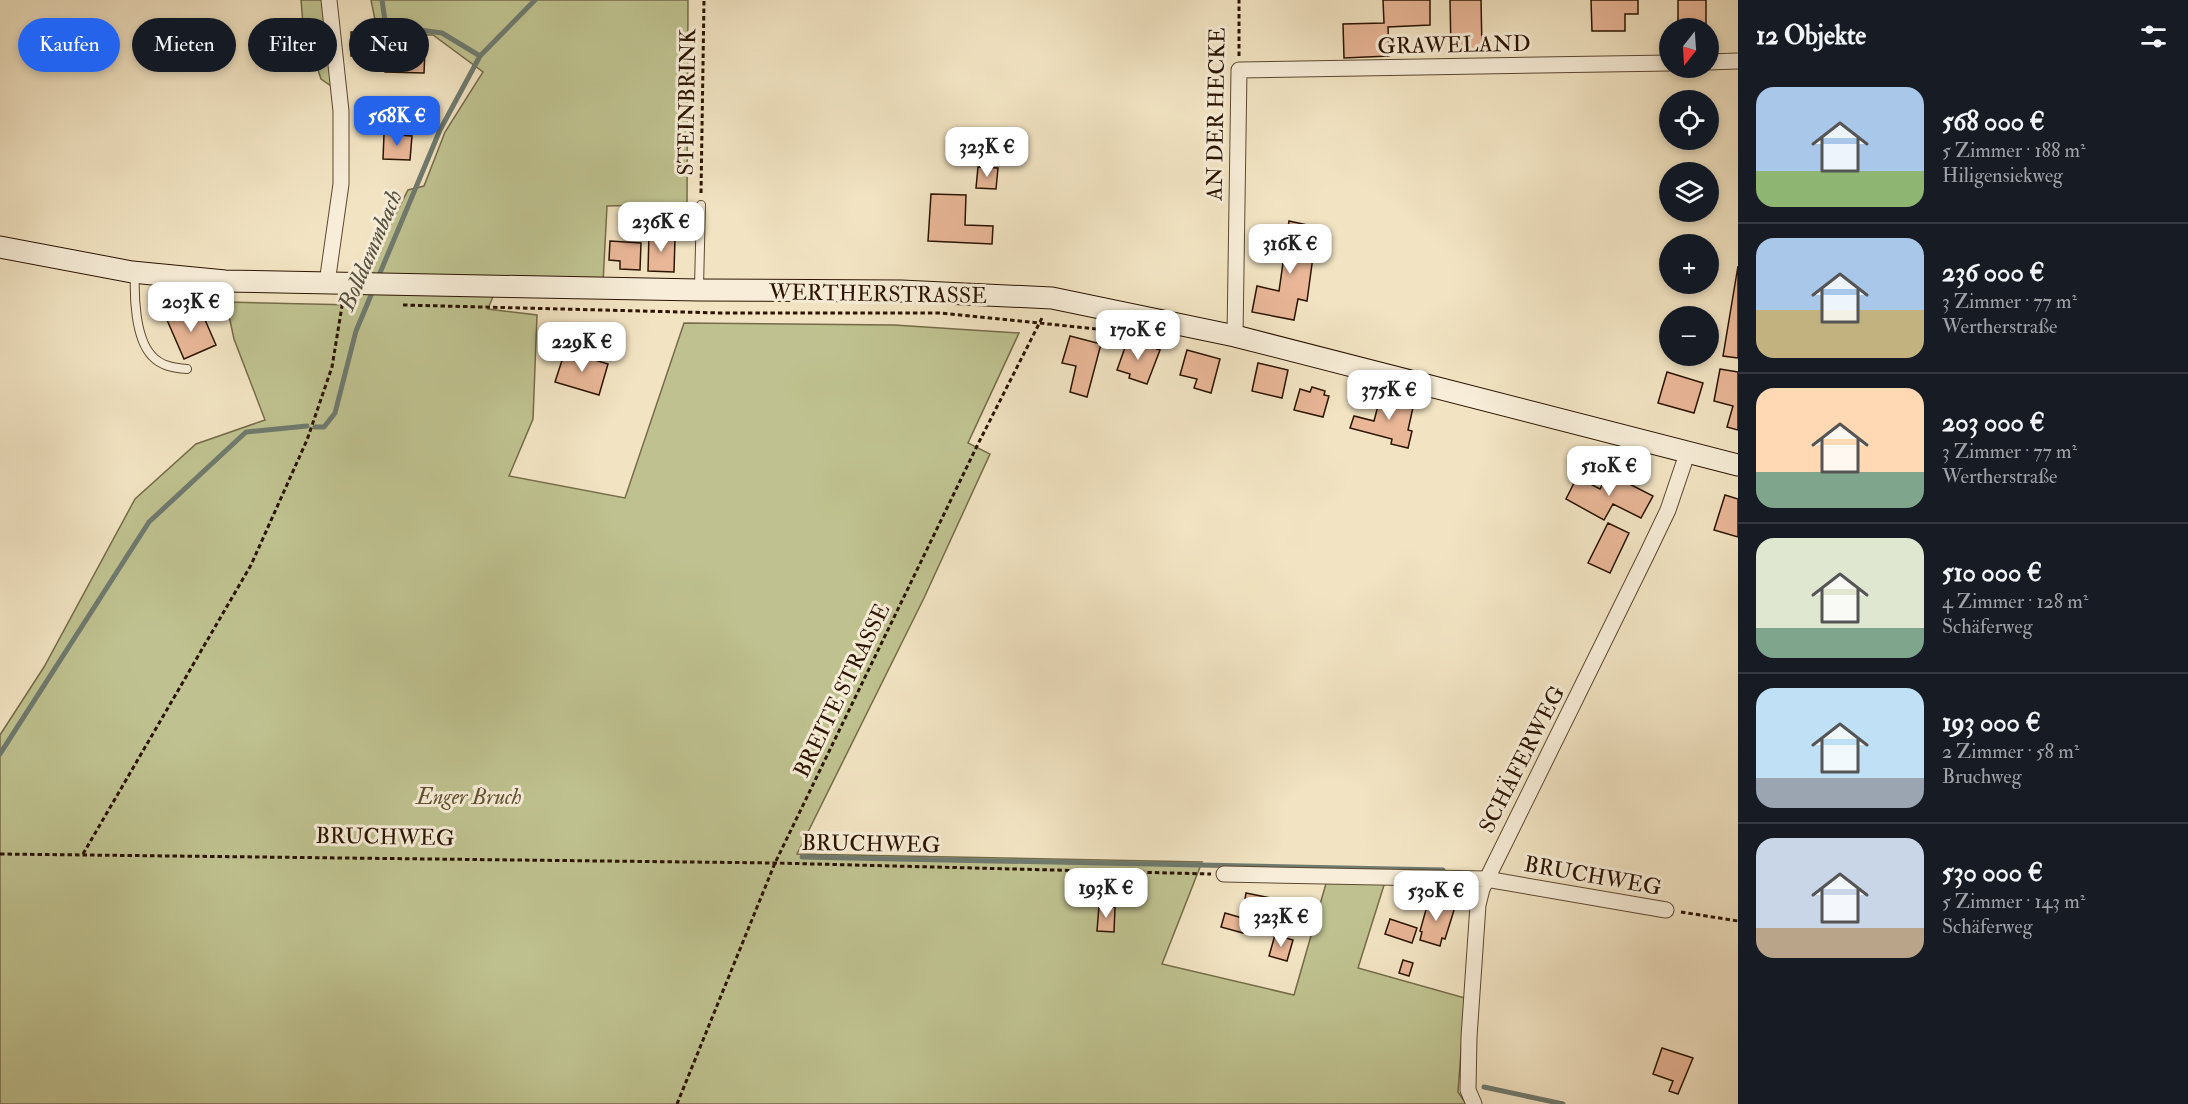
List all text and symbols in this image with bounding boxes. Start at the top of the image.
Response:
chip: Kaufen [18,18,120,72]
chip: Mieten [132,18,236,72]
chip: Filter [248,18,337,72]
chip: Neu [349,18,429,72]
north arrow [1659,18,1719,78]
map controls [1659,18,1719,366]
text: 12 Objekte [1756,20,1866,52]
icon: filters [2137,20,2170,53]
street label: AN DER HECKE [1200,27,1232,202]
street label: STEINBRINK [672,28,702,176]
street label: GRAWELAND [1377,30,1531,60]
button: locate [1659,90,1719,150]
pin: 568K € [348,96,446,147]
text: 568K € [368,103,426,128]
text: 568 000 € [1942,106,2045,138]
icon: home [1804,111,1876,183]
pin: 323K € [938,127,1036,178]
text: 323K € [959,134,1015,159]
text: 5 Zimmer · 188 m² [1942,138,2086,163]
button: layers [1659,162,1719,222]
text: Hiligensiekweg [1942,163,2063,188]
water label: Bolldammbach [331,185,410,316]
pin: 236K € [612,202,710,253]
text: 236K € [632,209,690,234]
pin: 316K € [1241,224,1339,275]
text: 316K € [1263,231,1317,256]
button: + [1659,234,1719,294]
text: 236 000 € [1942,257,2044,289]
icon: home [1804,262,1876,334]
street label: WERTHERSTRASSE [768,278,987,310]
pin: 203K € [142,282,240,333]
text: 203K € [162,289,220,314]
text: 3 Zimmer · 77 m² [1942,289,2077,314]
button: − [1659,306,1719,366]
pin: 170K € [1089,310,1187,361]
text: Wertherstraße [1942,314,2057,339]
text: 170K € [1110,317,1166,342]
pin: 229K € [533,322,631,373]
text: 229K € [552,329,612,354]
pin: 375K € [1340,370,1438,421]
text: 375K € [1361,377,1417,402]
text: 203 000 € [1942,407,2045,439]
icon: home [1804,412,1876,484]
text: 3 Zimmer · 77 m² [1942,439,2077,464]
pin: 510K € [1560,446,1658,497]
text: 510K € [1581,453,1637,478]
text: Wertherstraße [1942,464,2057,489]
text: 510 000 € [1942,557,2042,589]
icon: home [1804,562,1876,634]
text: 4 Zimmer · 128 m² [1942,589,2088,614]
street label: BREITE STRASSE [788,599,896,782]
text: Schäferweg [1942,614,2033,639]
street label: SCHÄFERWEG [1473,681,1571,838]
text: 193 000 € [1942,707,2041,739]
icon: home [1804,712,1876,784]
text: 2 Zimmer · 58 m² [1942,739,2079,764]
text: Bruchweg [1942,764,2022,789]
park label: Enger Bruch [414,783,522,811]
street label: BRUCHWEG [315,822,455,852]
street label: BRUCHWEG [801,829,941,859]
street label: BRUCHWEG [1522,850,1664,902]
text: 530 000 € [1942,857,2043,889]
icon: home [1804,862,1876,934]
pin: 193K € [1057,868,1155,919]
pin: 530K € [1387,871,1485,922]
text: 193K € [1079,875,1133,900]
text: 530K € [1408,878,1464,903]
text: 5 Zimmer · 143 m² [1942,889,2085,914]
pin: 323K € [1232,897,1330,948]
text: 323K € [1253,904,1309,929]
text: Schäferweg [1942,914,2033,939]

